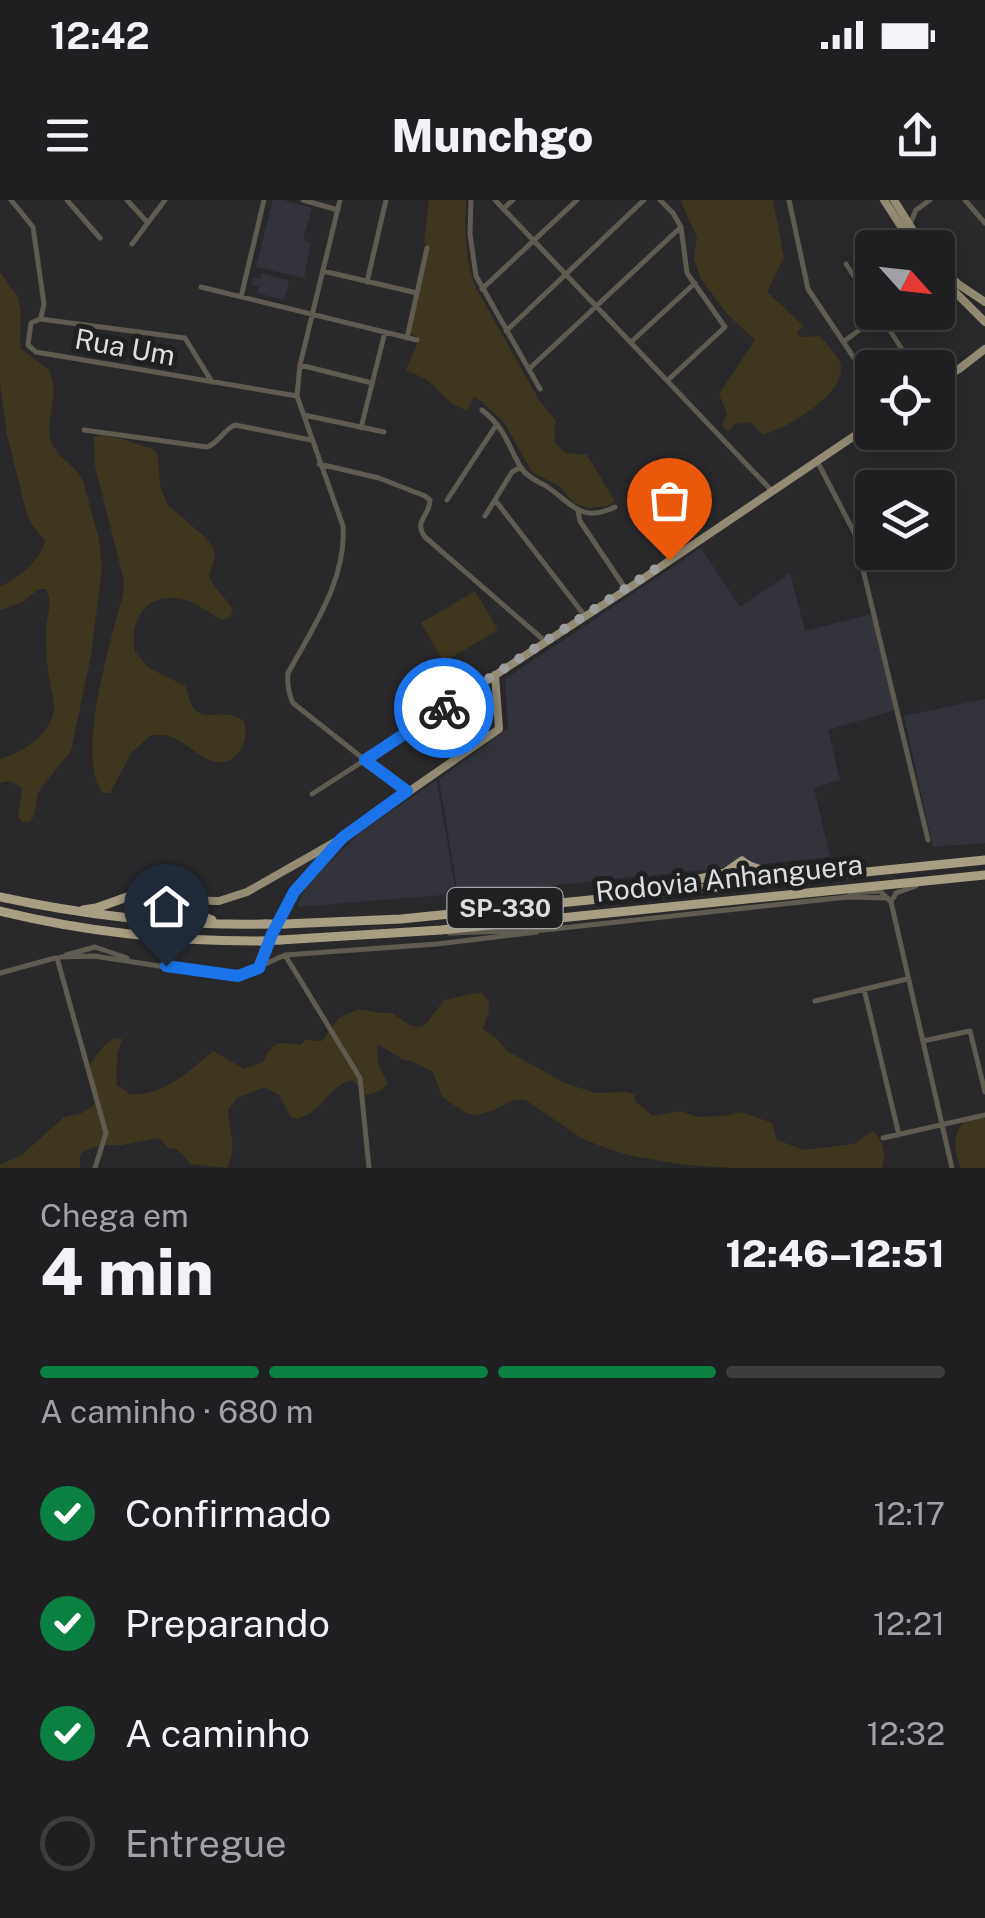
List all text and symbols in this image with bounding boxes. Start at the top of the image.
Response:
text: 12:42 [50,13,150,58]
icon: menu [40,108,95,163]
icon: share [890,108,945,163]
text: Munchgo [392,109,593,162]
north arrow [855,230,955,330]
map controls [855,230,955,570]
street label: Rua Um [72,321,178,372]
button: locate [855,350,955,450]
pin [627,458,712,561]
button: layers [855,470,955,570]
icon: bag [642,473,697,528]
courier [394,658,494,758]
icon: bike [417,681,472,736]
street label: Rodovia Anhanguera [594,847,864,908]
pin [124,864,209,967]
icon: home [139,879,194,934]
road number: SP-330 [448,888,562,928]
text: Chega em [40,1197,189,1234]
text: 12:46–12:51 [725,1231,945,1276]
text: 4 min [40,1233,214,1310]
text: A caminho · 680 m [40,1393,314,1430]
icon: check [40,1486,95,1541]
text: Confirmado [125,1491,331,1536]
text: 12:17 [873,1495,945,1532]
icon: check [40,1596,95,1651]
text: Preparando [125,1601,330,1646]
text: 12:21 [873,1605,945,1642]
icon: check [40,1706,95,1761]
text: A caminho [125,1711,310,1756]
text: 12:32 [866,1715,945,1752]
text: Entregue [125,1821,287,1866]

